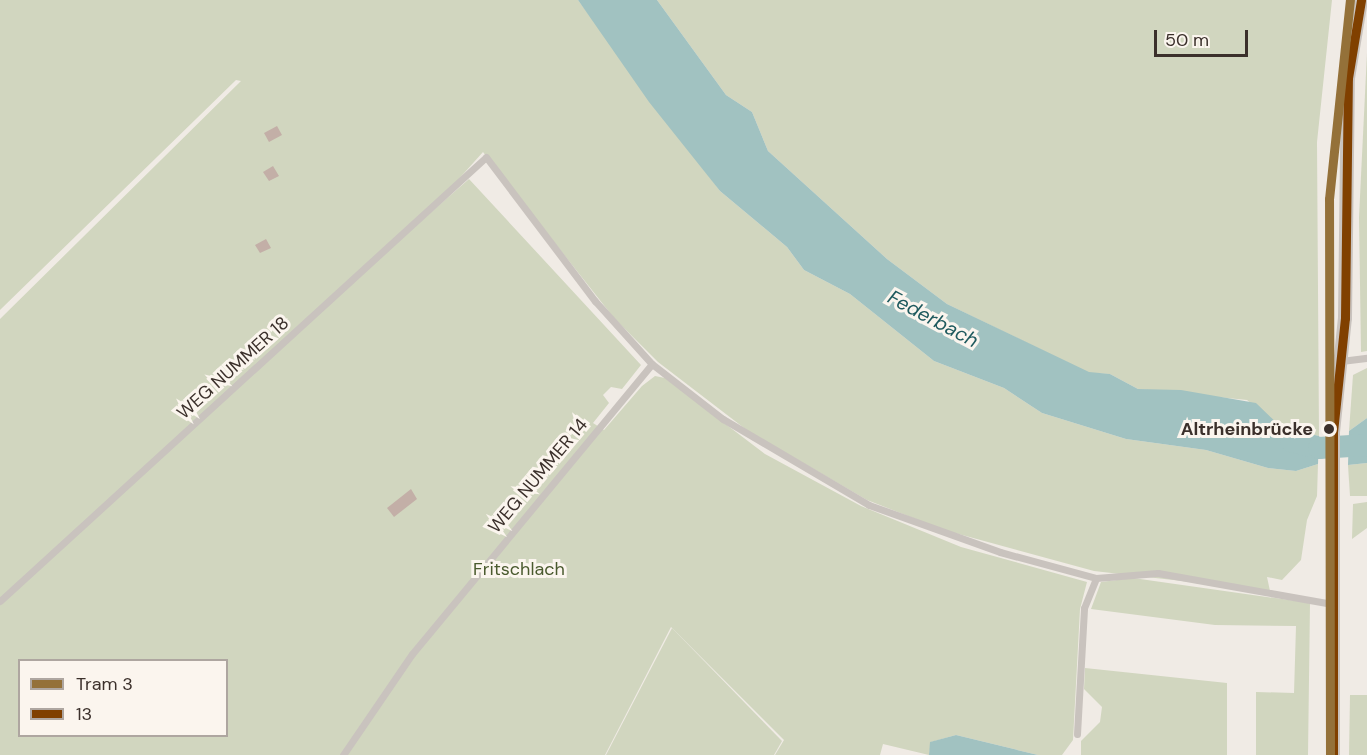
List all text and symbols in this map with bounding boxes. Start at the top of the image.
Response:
scale bar [1157,18,1252,56]
text: 50 m [1165,28,1209,52]
water label: Federbach [884,285,982,353]
street label: WEG NUMMER 18 [173,312,293,424]
street label: WEG NUMMER 14 [484,414,592,538]
place label: Altrheinbrücke [1181,418,1313,440]
marker: Altrheinbrücke [1318,418,1340,440]
park label: Fritschlach [473,558,565,580]
legend [18,659,228,737]
text: Tram 3 [76,672,133,696]
text: 13 [76,702,92,726]

